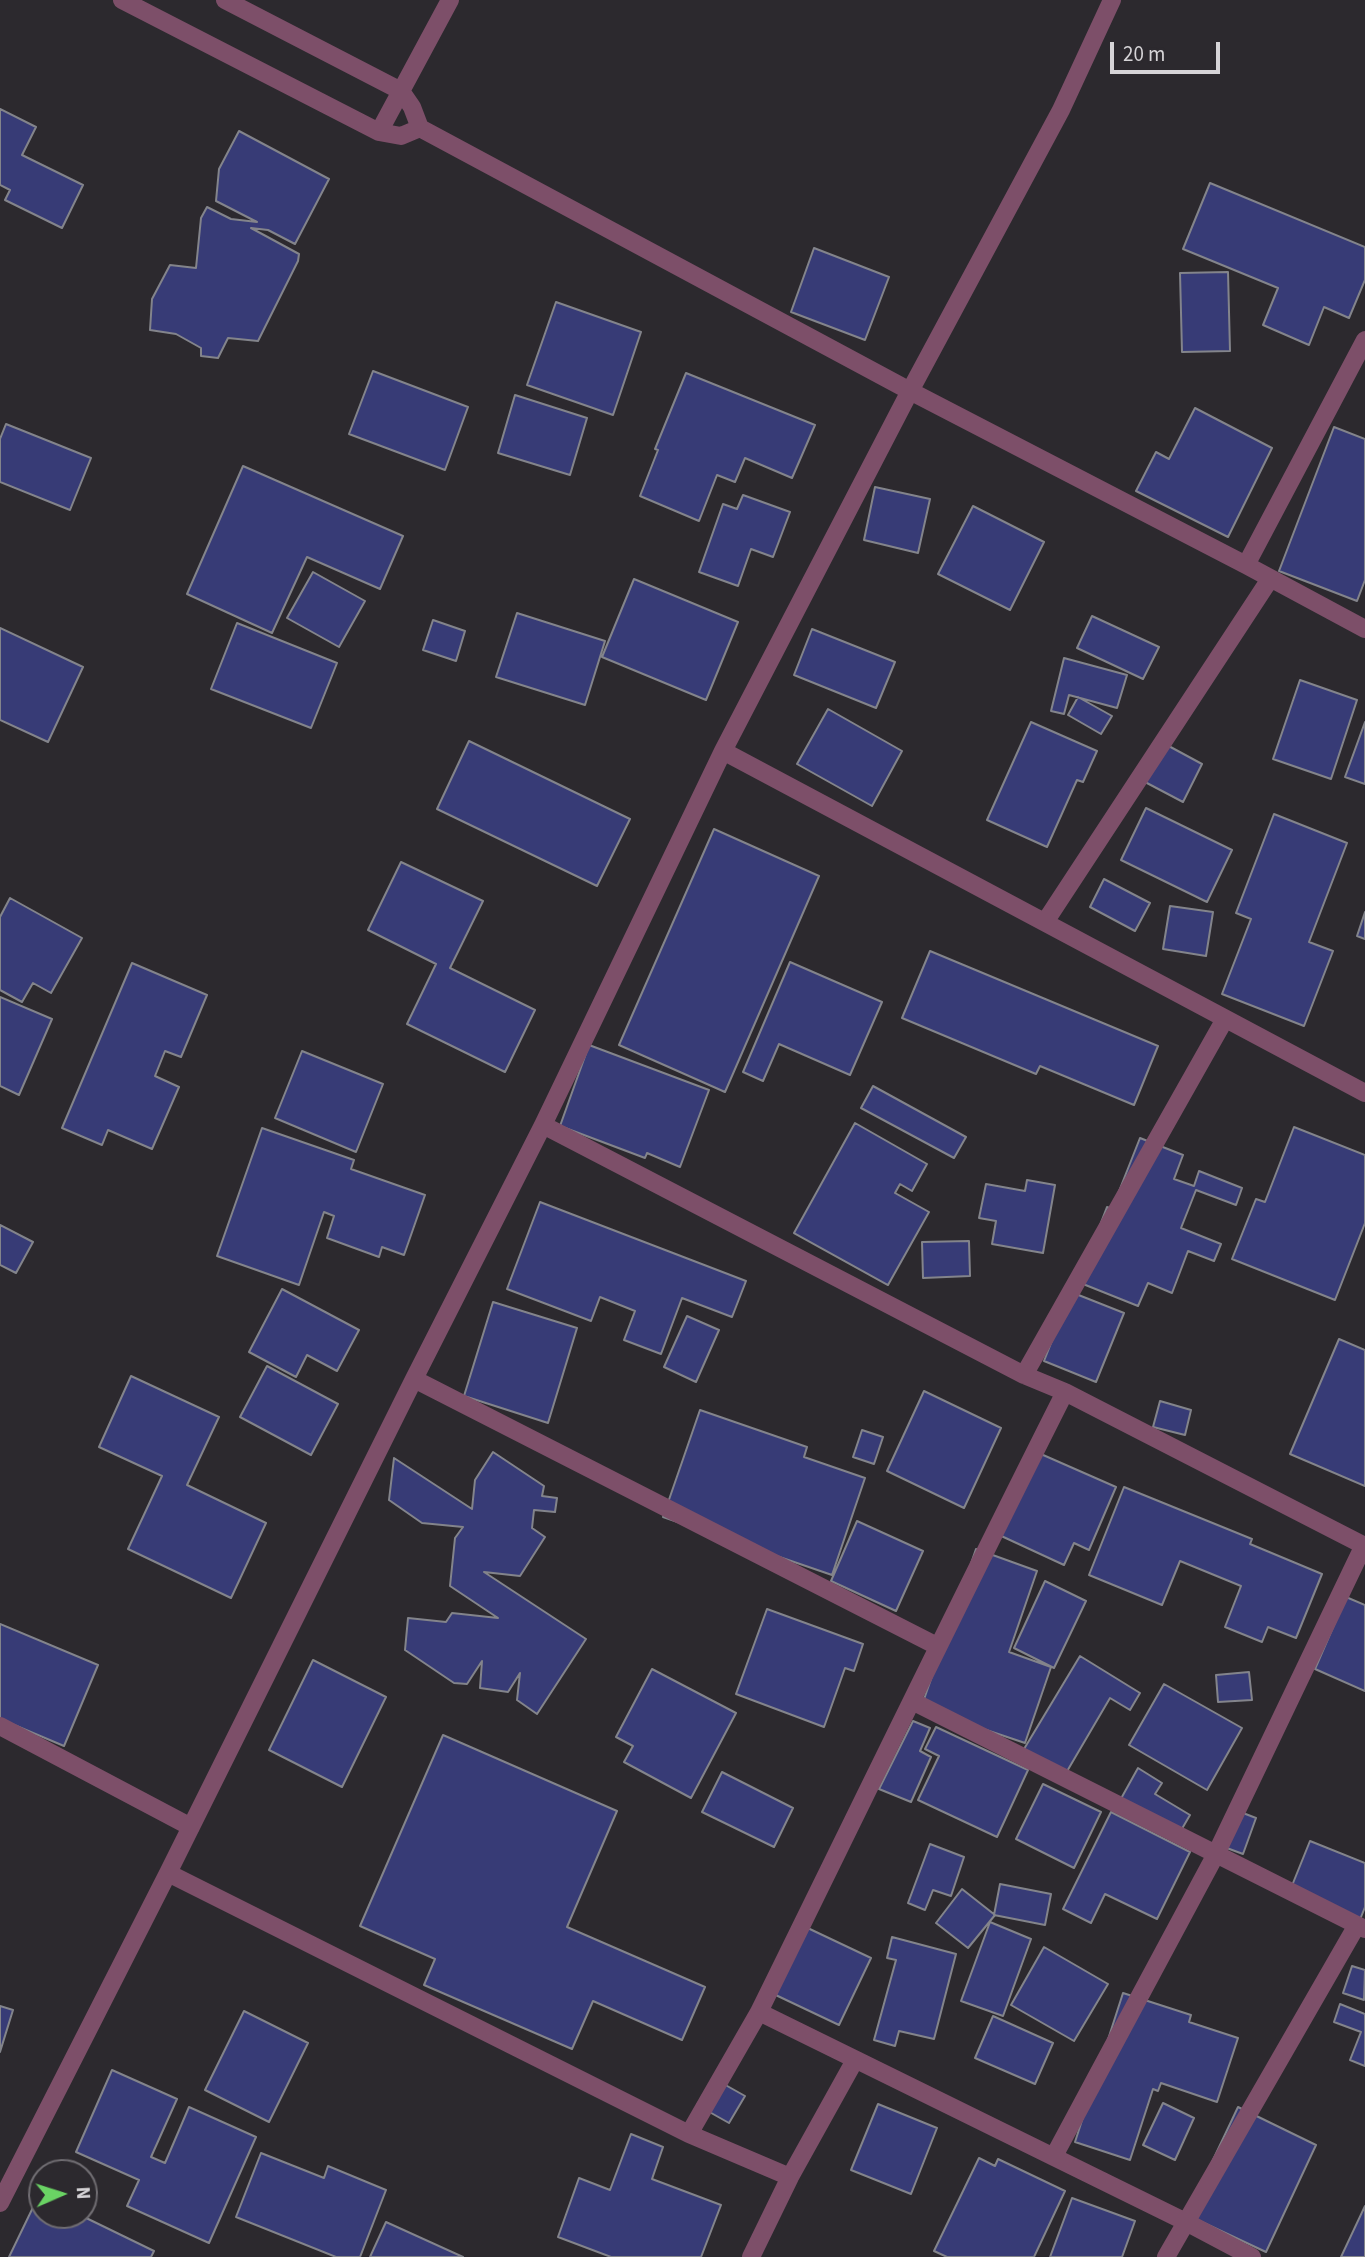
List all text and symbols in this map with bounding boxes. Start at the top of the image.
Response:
scale bar [1113,28,1223,72]
text: 20 m [1123,39,1165,69]
north arrow [28,2159,98,2229]
text: N [69,2186,96,2200]

